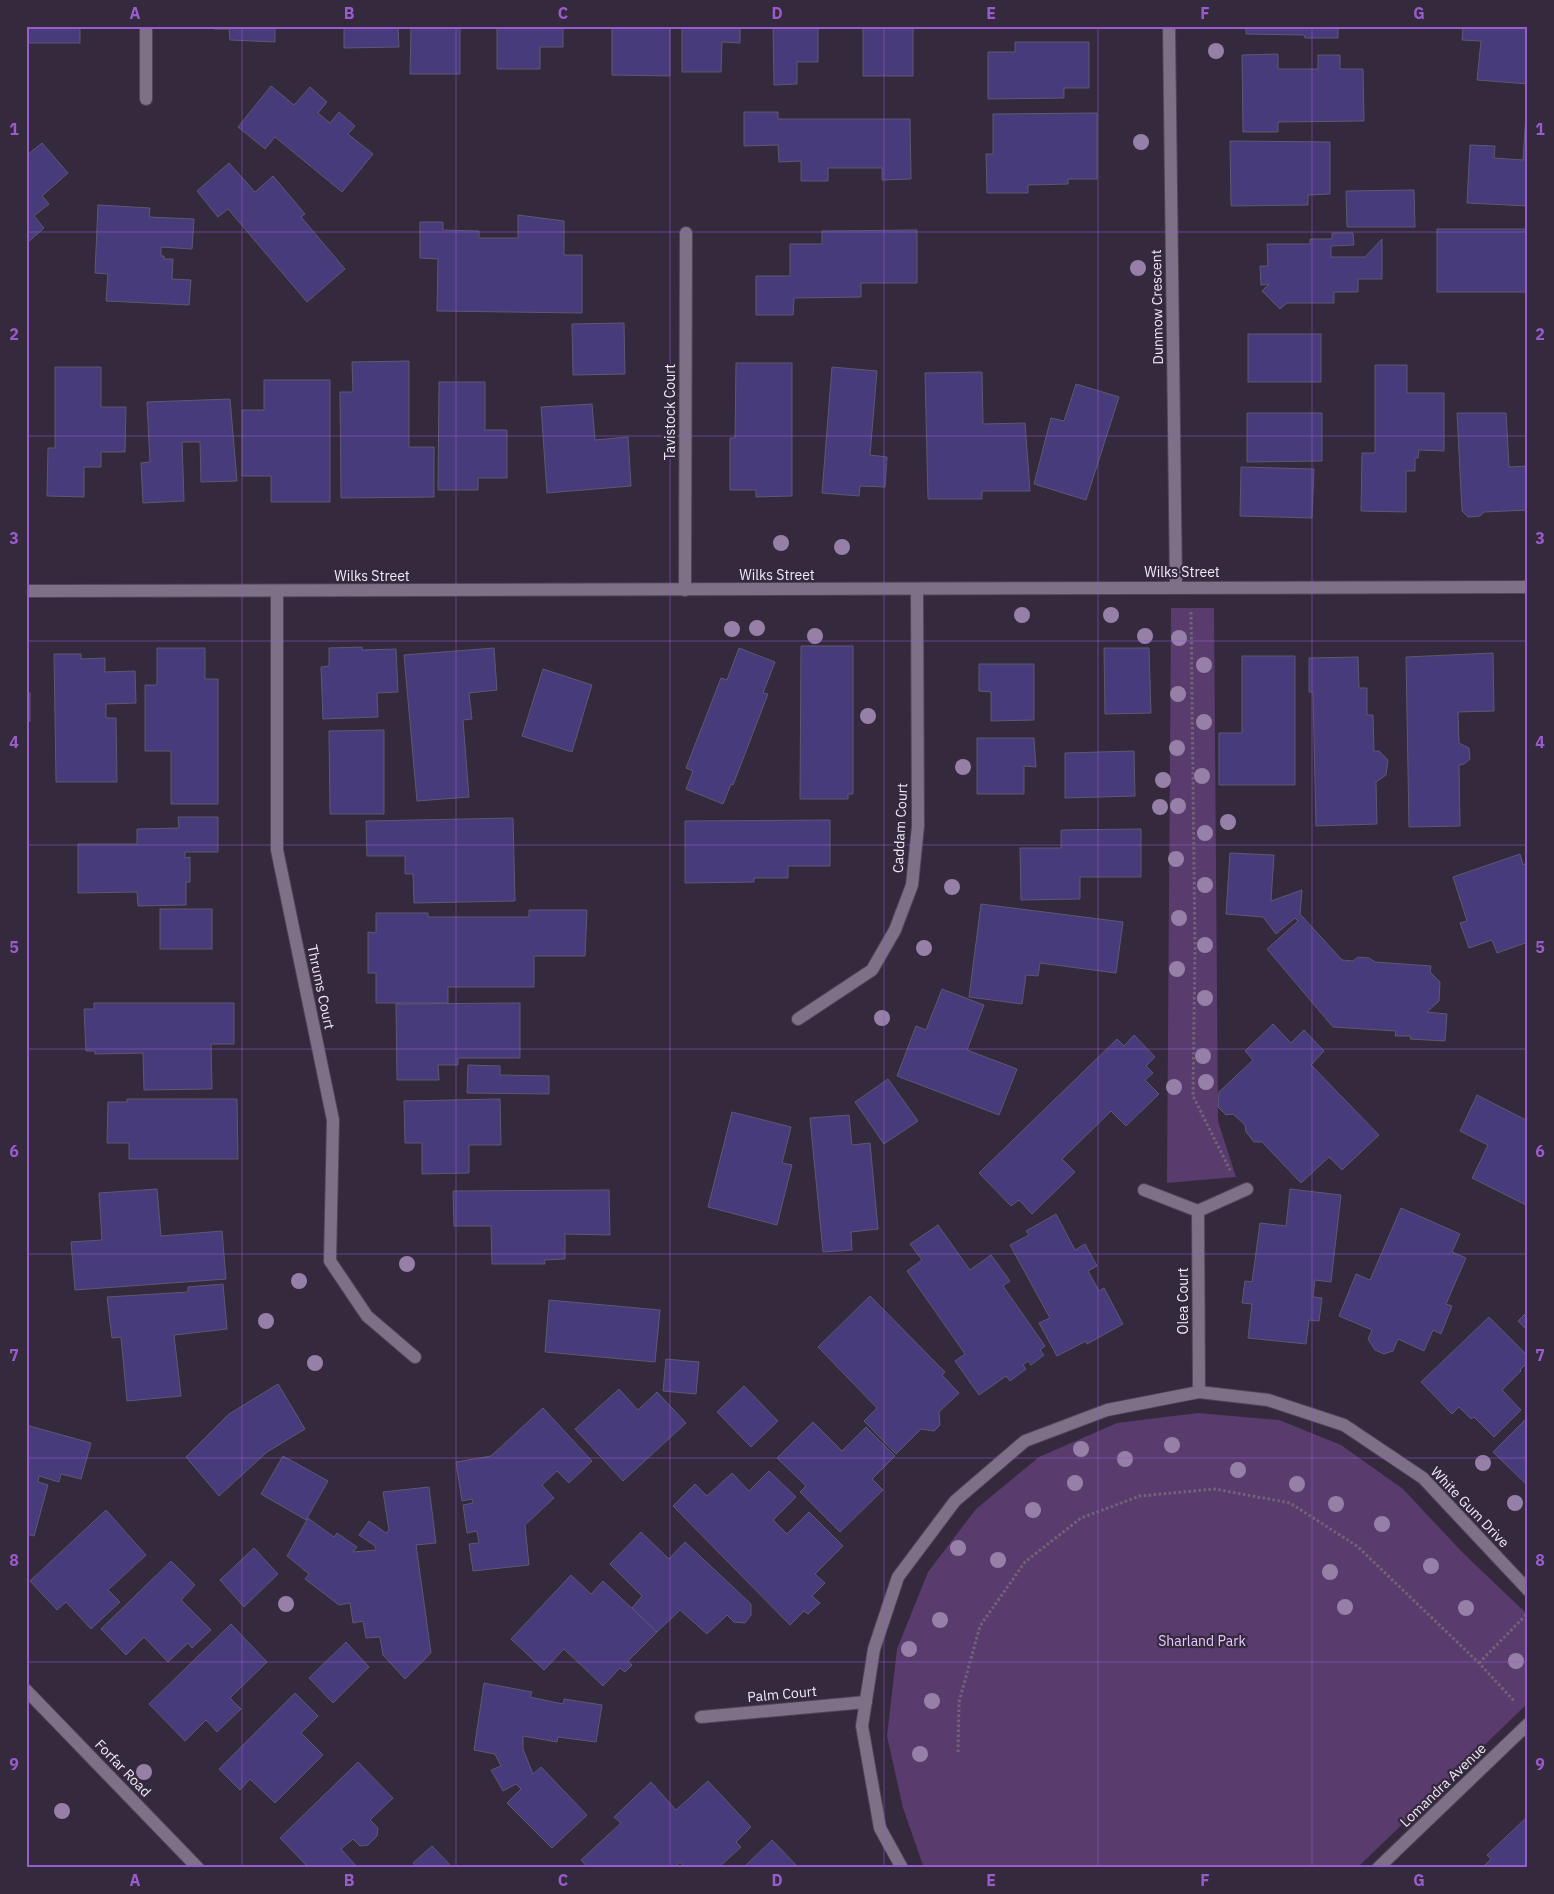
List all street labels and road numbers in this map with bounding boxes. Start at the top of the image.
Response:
street label: Dunmow Crescent [1147,249,1167,365]
street label: Tavistock Court [661,364,679,460]
street label: Wilks Street [1144,563,1220,581]
street label: Wilks Street [739,566,815,584]
street label: Wilks Street [334,567,410,585]
street label: Caddam Court [889,783,911,873]
street label: Thrums Court [303,943,339,1031]
street label: Olea Court [1174,1268,1192,1334]
street label: White Gum Drive [1427,1463,1513,1551]
street label: Palm Court [746,1682,818,1706]
street label: Forfar Road [91,1735,155,1801]
street label: Lomandra Avenue [1396,1739,1490,1831]

